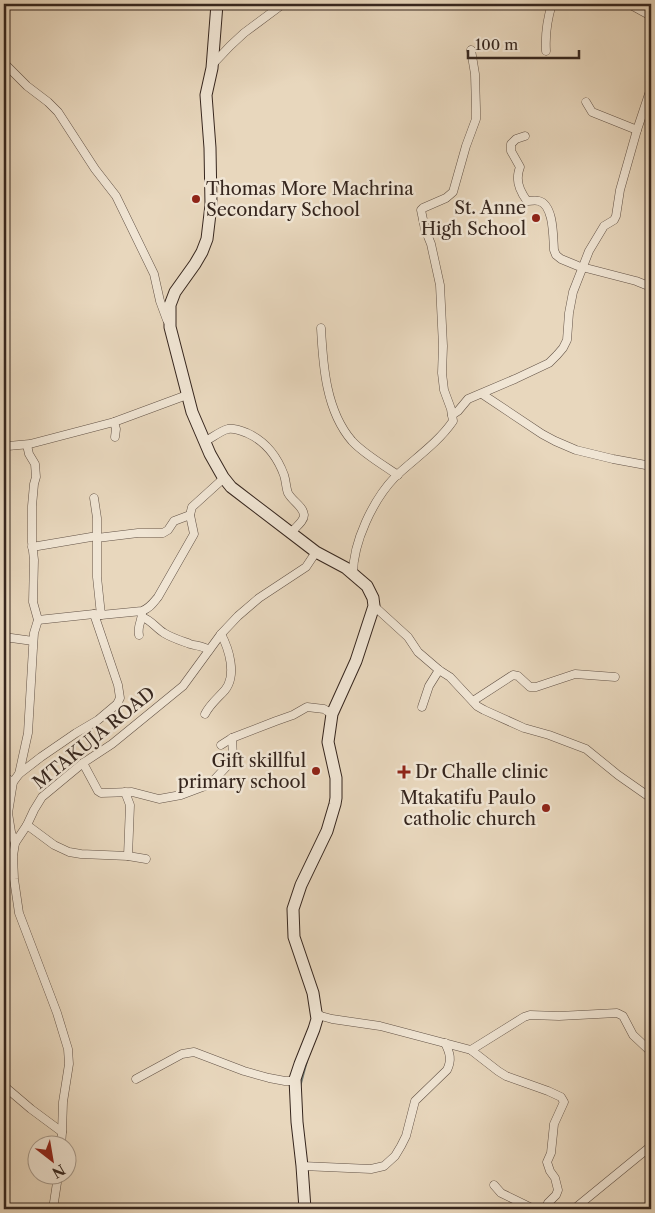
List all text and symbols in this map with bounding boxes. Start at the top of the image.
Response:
scale bar [468,28,579,60]
text: 100 m [475,35,518,54]
place label: Thomas More Machrina Secondary School [206,178,414,221]
marker: Thomas More Machrina Secondary School [190,193,202,205]
place label: St. Anne High School [421,197,526,240]
marker: St. Anne High School [530,212,542,224]
street label: MTAKUJA ROAD [29,682,159,794]
place label: Gift skillful primary school [178,750,306,793]
place label: Dr Challe clinic [415,761,548,783]
marker: Gift skillful primary school [310,765,322,777]
marker: Dr Challe clinic [397,765,411,779]
place label: Mtakatifu Paulo catholic church [400,787,536,830]
marker: Mtakatifu Paulo catholic church [540,802,552,814]
north arrow [28,1136,78,1186]
text: N [49,1160,69,1182]

